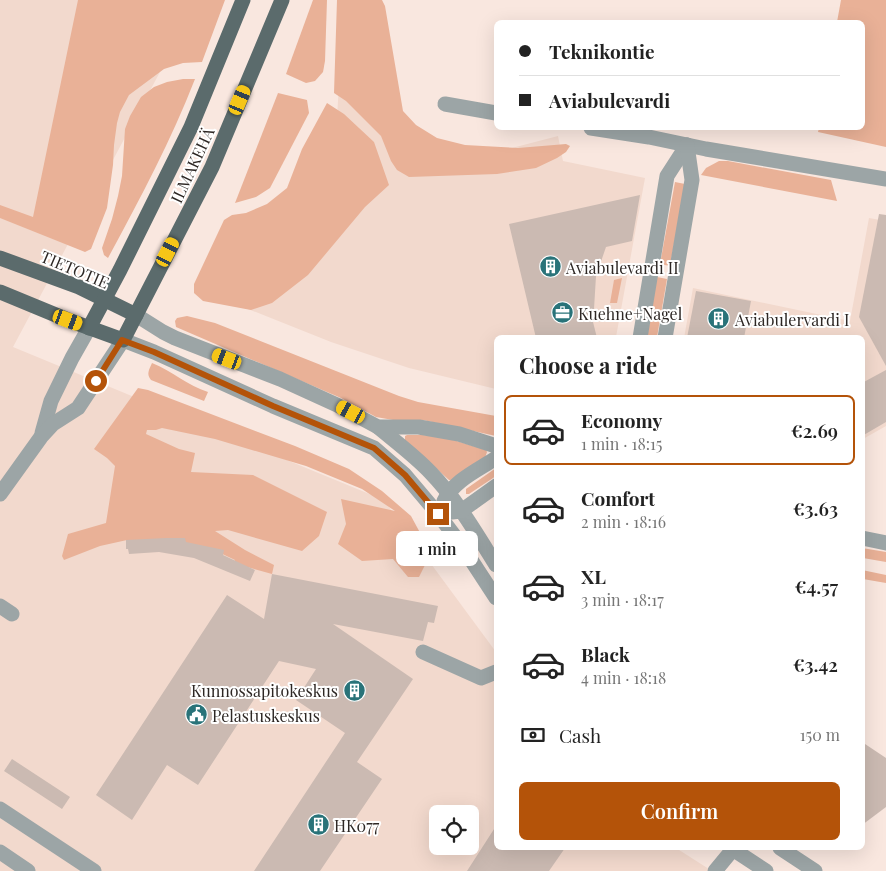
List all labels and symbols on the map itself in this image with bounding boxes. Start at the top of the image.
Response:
car [227,83,252,117]
street label: ILMAKEHÄ [165,123,219,206]
car [154,235,181,269]
street label: TIETOTIE [38,245,112,293]
building icon: Aviabulevardi II [538,255,562,279]
place label: Aviabulevardi II [565,257,679,278]
office icon: Kuehne+Nagel [550,301,574,325]
place label: Kuehne+Nagel [578,303,683,324]
building icon: Aviabulervardi I [707,307,731,331]
car [51,308,84,332]
place label: Aviabulervardi I [734,309,849,330]
car [210,347,243,371]
route start [85,370,107,392]
car [334,398,367,426]
route end [427,503,449,525]
callout: 1 min [397,532,479,566]
building icon: Kunnossapitokeskus [342,678,366,702]
place label: Kunnossapitokeskus [191,680,338,701]
public building icon: Pelastuskeskus [184,703,208,727]
place label: Pelastuskeskus [212,705,320,726]
building icon: HK077 [306,813,330,837]
place label: HK077 [334,815,380,836]

